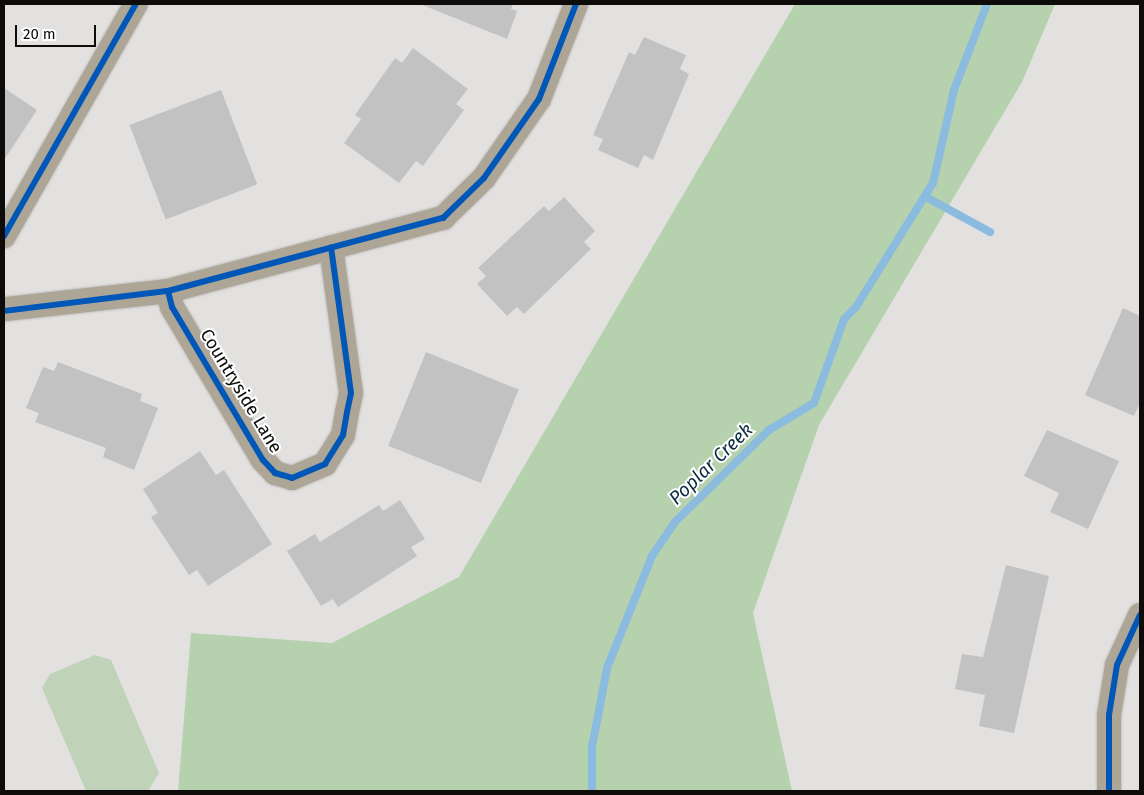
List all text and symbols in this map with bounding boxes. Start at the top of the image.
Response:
scale bar [18,15,99,47]
text: 20 m [23,25,56,43]
street label: Countryside Lane [195,325,287,457]
water label: Poplar Creek [664,418,758,510]

